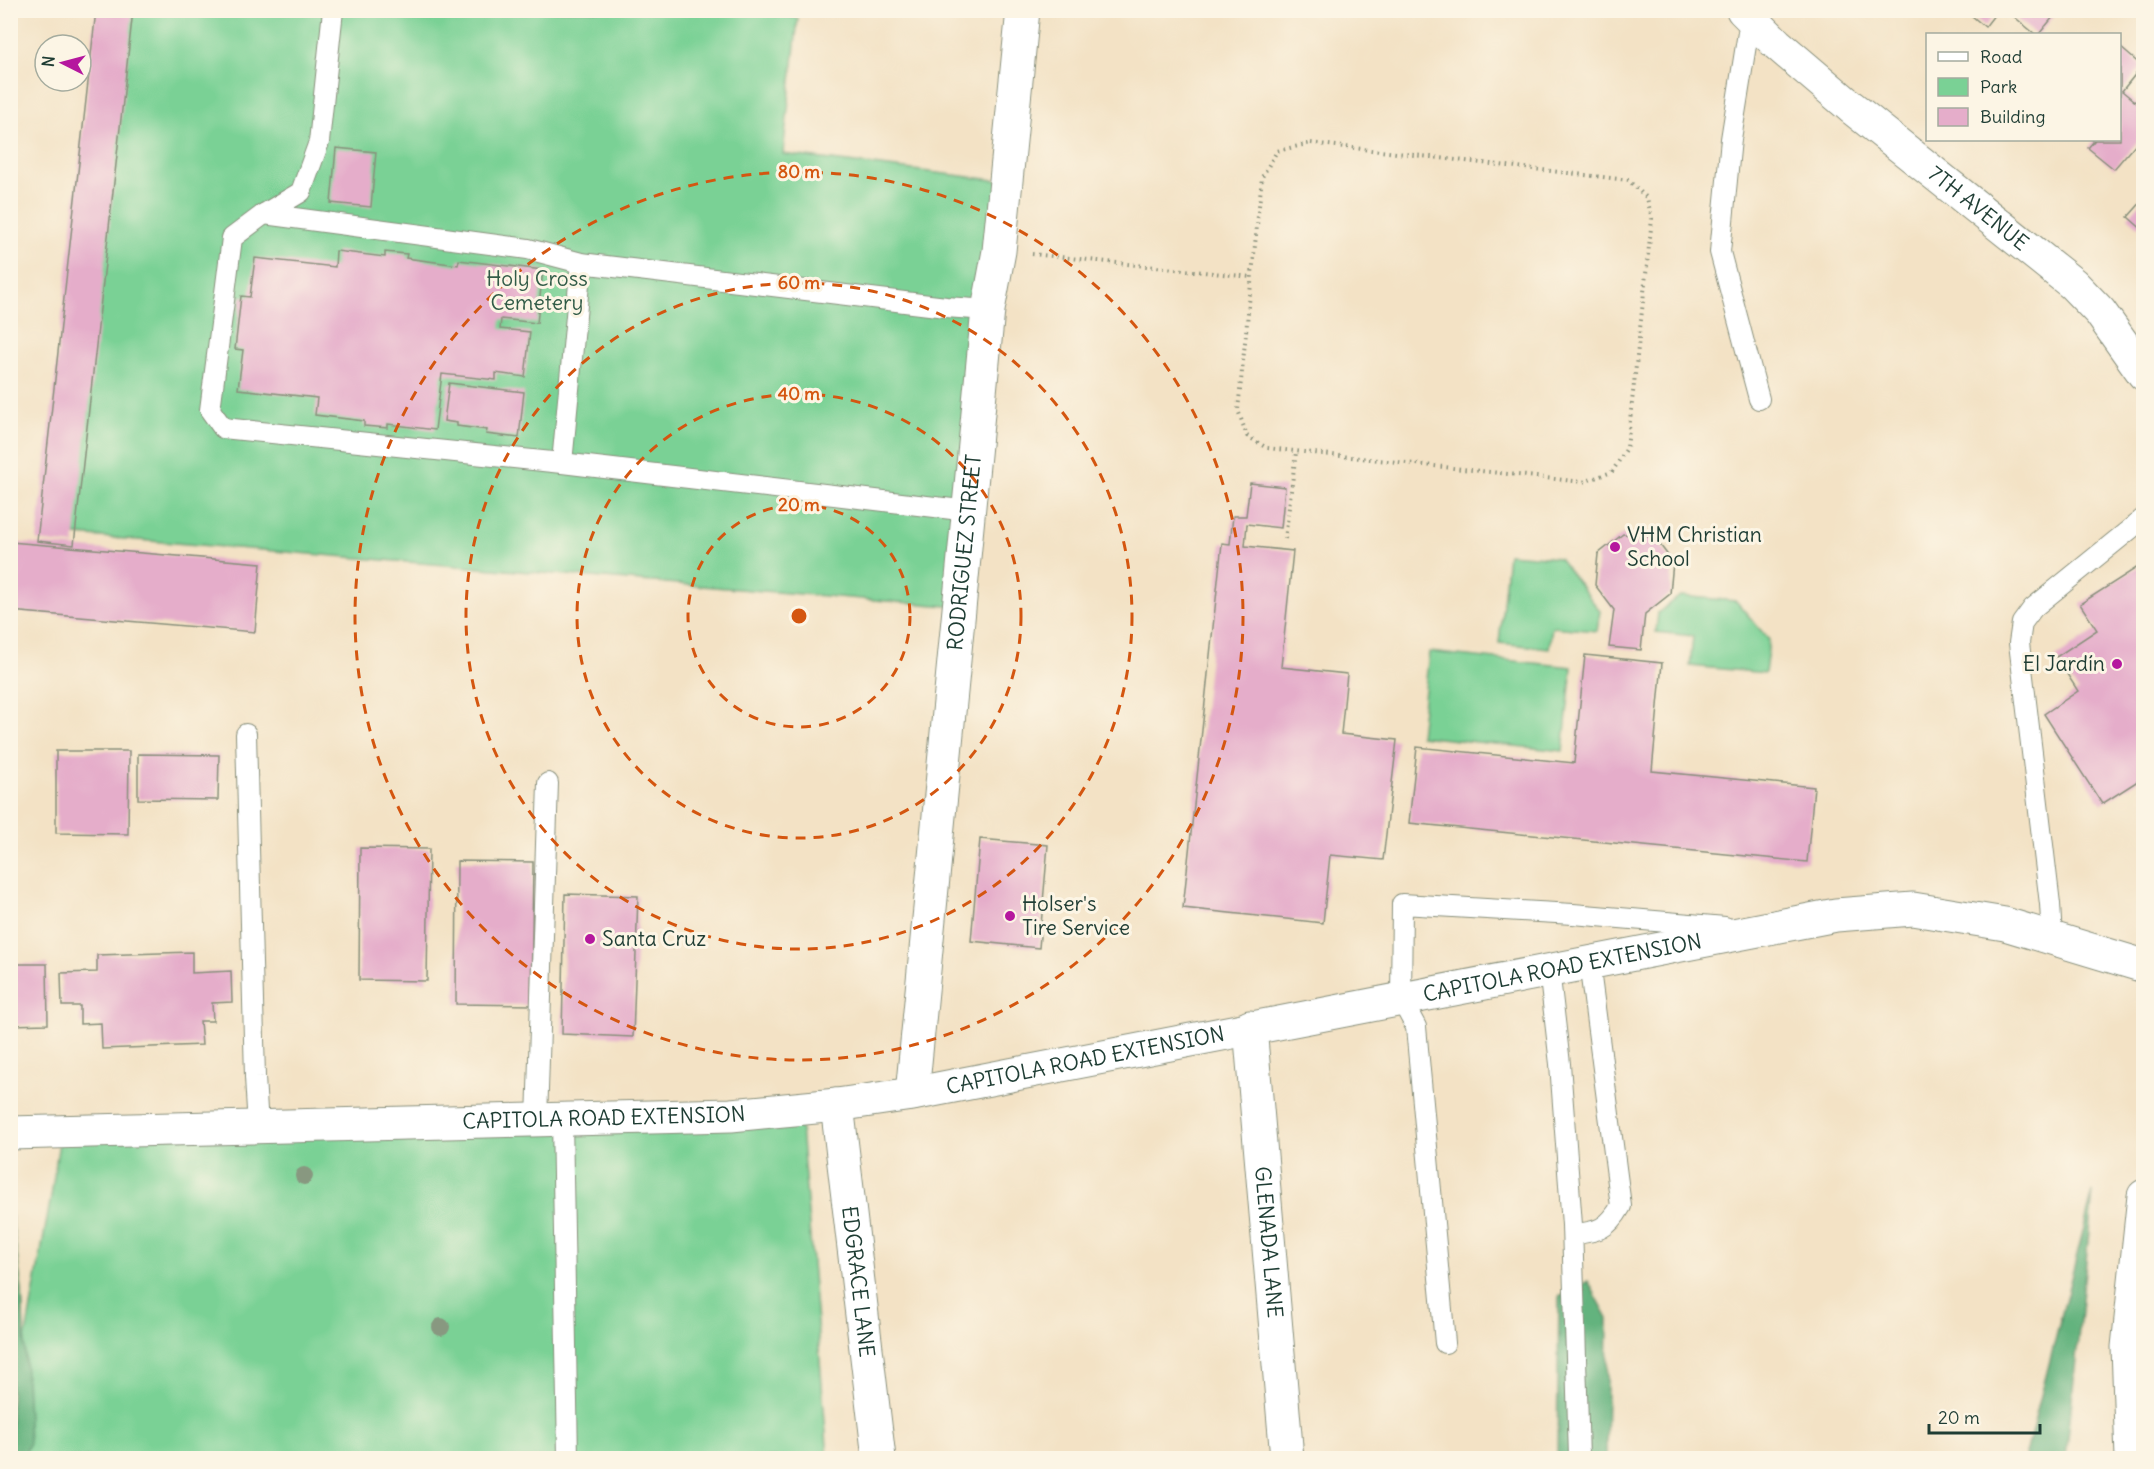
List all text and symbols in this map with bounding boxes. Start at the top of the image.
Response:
north arrow [33,33,93,93]
legend [1926,33,2121,141]
text: Road [1980,45,2023,68]
text: N [38,55,59,68]
text: Park [1980,75,2017,98]
text: Building [1980,105,2045,128]
text: 80 m [778,160,820,183]
street label: 7TH AVENUE [1923,160,2034,256]
park label: Holy Cross Cemetery [486,265,588,316]
text: 60 m [778,271,820,294]
text: 40 m [778,382,820,405]
street label: RODRIGUEZ STREET [941,453,987,652]
text: 20 m [778,493,820,516]
place label: VHM Christian School [1627,521,1762,572]
marker: VHM Christian School [1608,540,1622,554]
centre of rings [789,606,809,626]
place label: El Jardín [2023,650,2105,677]
marker: El Jardín [2110,657,2124,671]
place label: Holser's Tire Service [1022,890,1130,941]
marker: Holser's Tire Service [1003,909,1017,923]
place label: Santa Cruz [602,925,706,952]
street label: CAPITOLA ROAD EXTENSION [1421,927,1704,1008]
marker: Santa Cruz [583,932,597,946]
street label: CAPITOLA ROAD EXTENSION [944,1020,1227,1100]
street label: CAPITOLA ROAD EXTENSION [462,1100,746,1135]
street label: GLENADA LANE [1249,1165,1289,1319]
street label: EDGRACE LANE [836,1205,881,1359]
scale bar [1929,1397,2040,1435]
text: 20 m [1938,1406,1980,1429]

